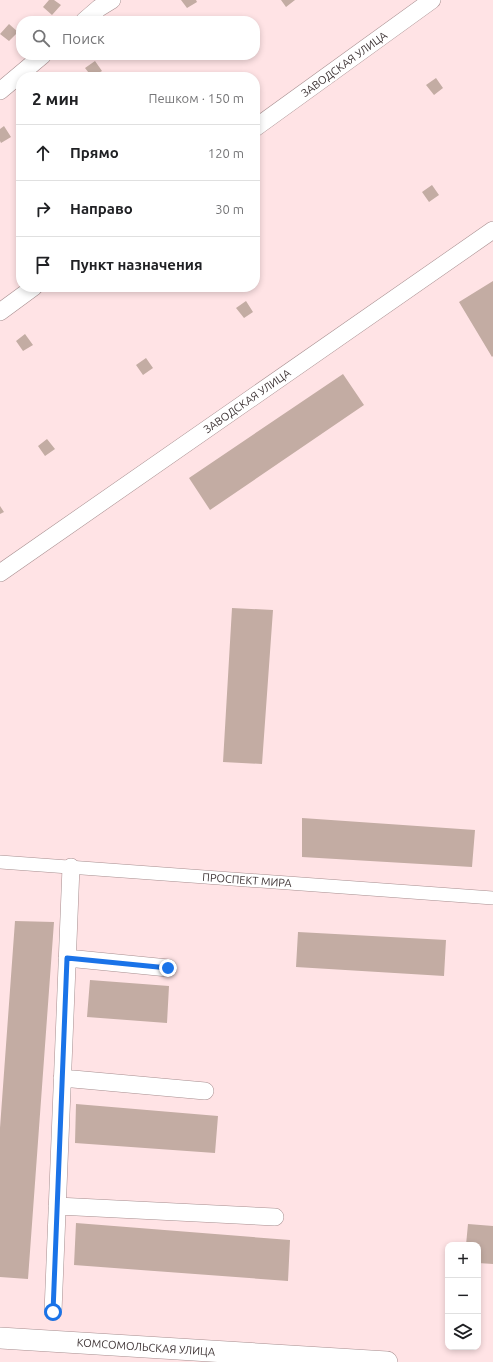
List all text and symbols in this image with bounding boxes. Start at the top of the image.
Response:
search box [16,16,260,60]
icon: search [30,27,52,49]
street label: ЗАВОДСКАЯ УЛИЦА [299,28,390,99]
text: Поиск [62,30,105,47]
text: 2 мин [32,89,79,108]
text: Пешком · 150 m [148,91,244,105]
icon: ahead [32,142,54,164]
text: Прямо [70,144,119,161]
text: 120 m [208,146,244,160]
icon: right [32,198,54,220]
text: Направо [70,200,133,217]
text: 30 m [215,202,244,216]
icon: arrive [32,254,54,276]
text: Пункт назначения [70,256,203,273]
street label: ЗАВОДСКАЯ УЛИЦА [201,366,293,435]
street label: ПРОСПЕКТ МИРА [202,871,293,889]
route end [159,959,177,977]
map controls [445,1242,481,1350]
button: + [445,1242,481,1278]
button: − [445,1278,481,1314]
route start [44,1303,62,1321]
button: layers [445,1314,481,1350]
street label: КОМСОМОЛЬСКАЯ УЛИЦА [76,1336,216,1358]

